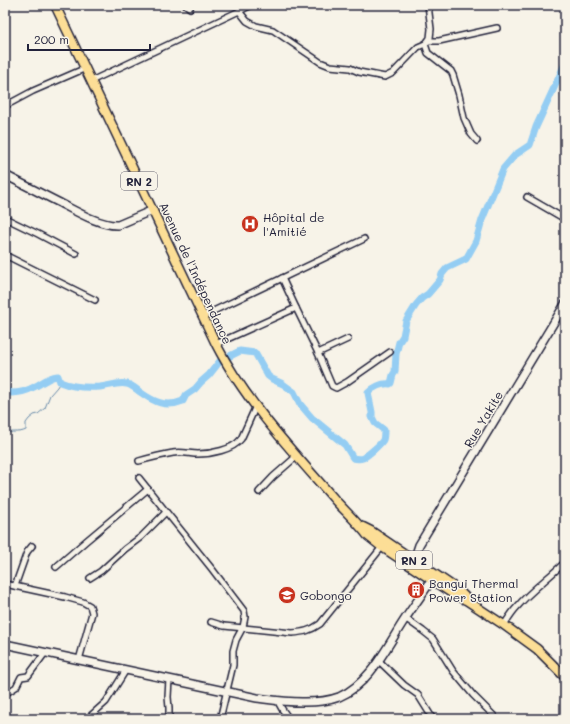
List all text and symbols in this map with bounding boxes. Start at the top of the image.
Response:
scale bar [28,26,150,52]
text: 200 m [34,31,69,47]
road number: RN 2 [121,172,157,190]
street label: Avenue de l'Indépendance [156,200,236,346]
place label: Hôpital de l'Amitié [263,209,324,239]
hospital icon: Hôpital de l'Amitié [240,214,260,234]
street label: Rue Yakite [460,388,506,450]
road number: RN 2 [396,551,432,569]
place label: Bangui Thermal Power Station [429,575,519,605]
building icon: Bangui Thermal Power Station [406,580,426,600]
school or university icon: Gobongo [277,585,297,605]
place label: Gobongo [300,587,352,603]

